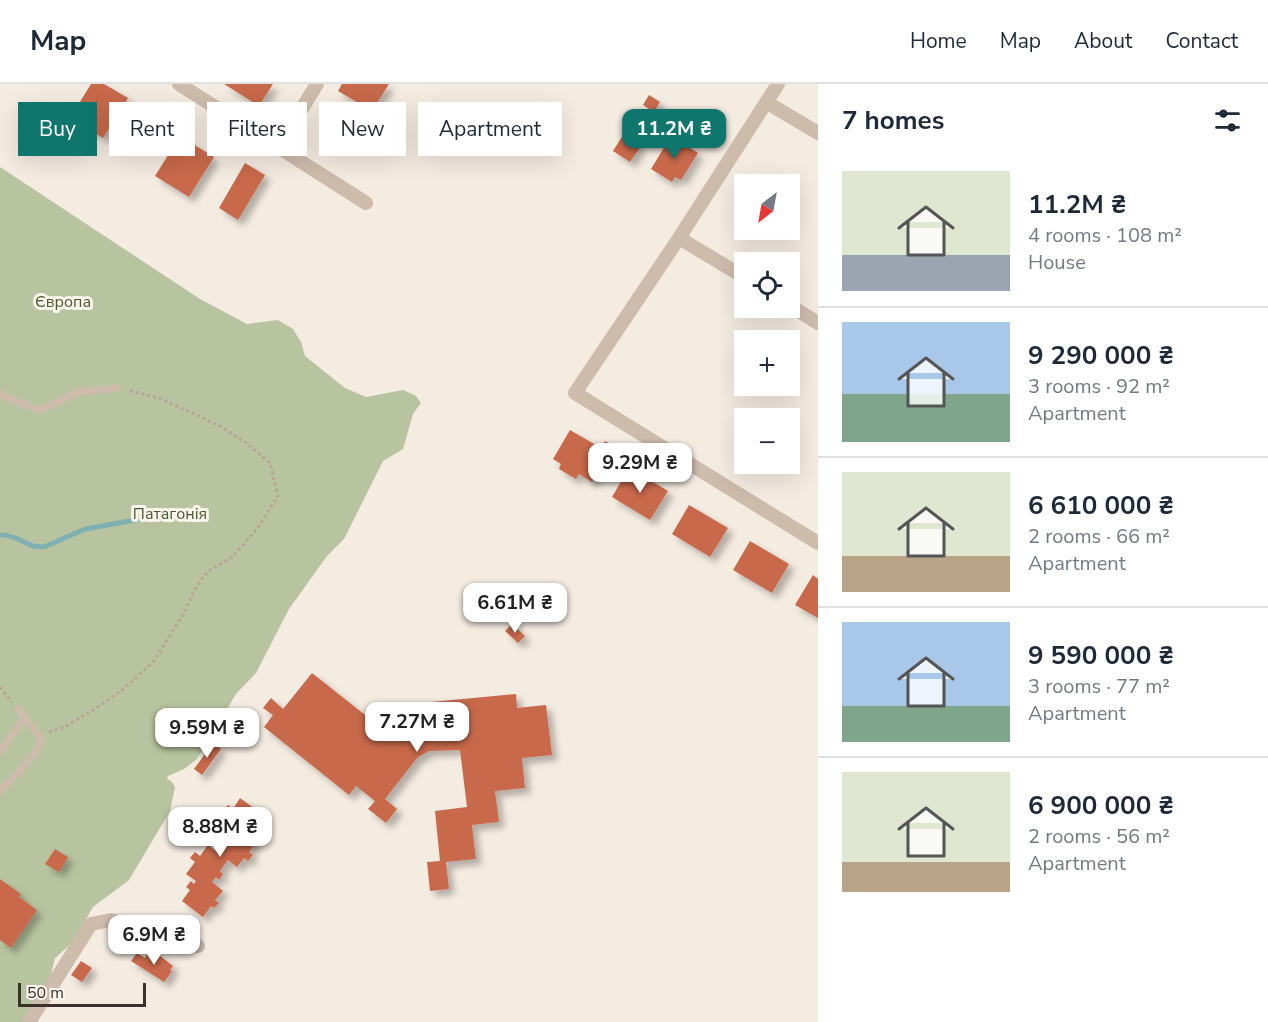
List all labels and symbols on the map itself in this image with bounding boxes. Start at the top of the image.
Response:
pin: 11.2M ₴ [619,109,729,160]
north arrow [734,174,800,240]
park label: Європа [35,291,91,313]
pin: 9.29M ₴ [585,443,695,494]
park label: Патагонія [133,503,207,525]
pin: 6.61M ₴ [460,583,570,634]
pin: 7.27M ₴ [362,702,472,753]
pin: 9.59M ₴ [152,708,262,759]
pin: 8.88M ₴ [165,807,275,858]
pin: 6.9M ₴ [105,915,203,966]
scale bar [18,980,146,1008]

